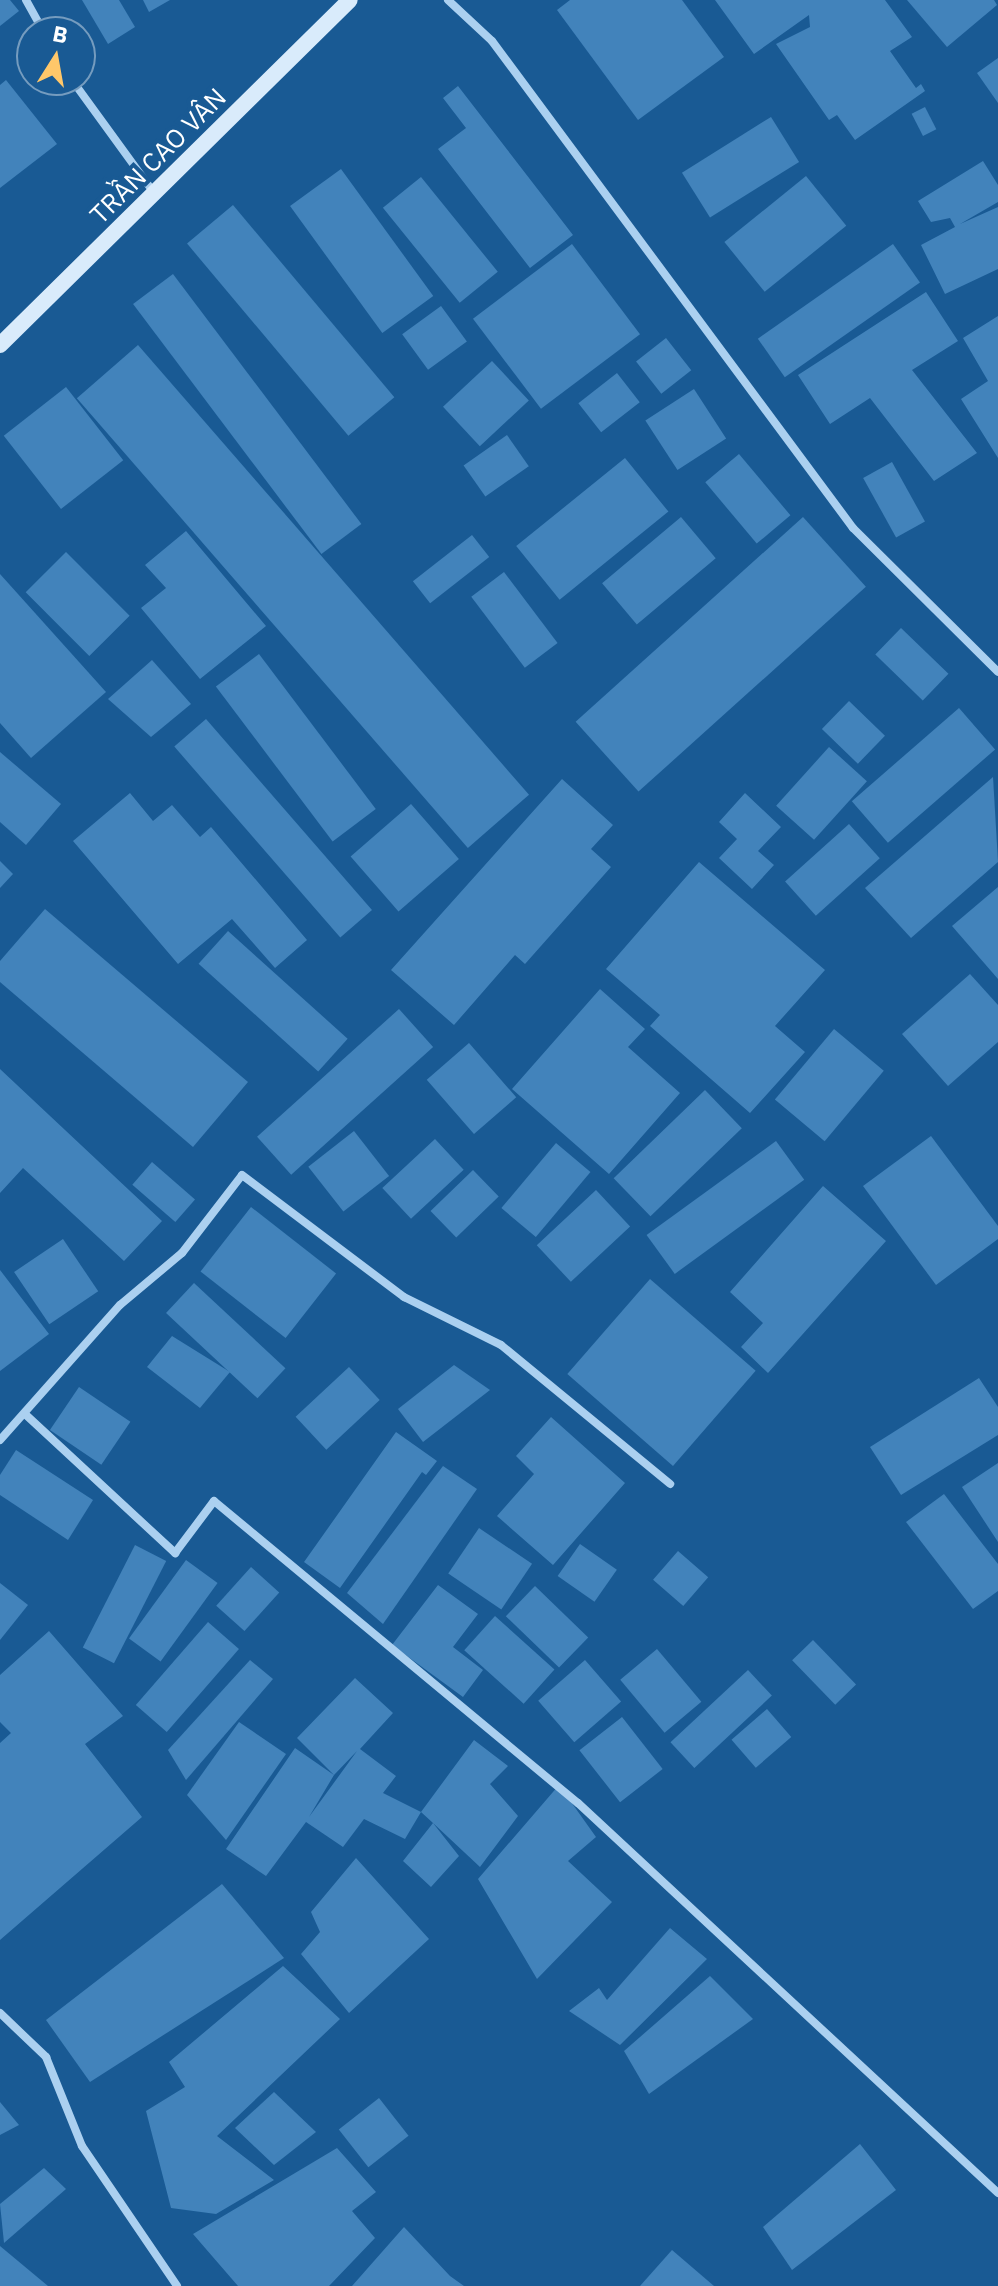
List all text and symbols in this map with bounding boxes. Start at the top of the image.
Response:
north arrow [16,16,96,96]
text: B [50,18,70,50]
street label: TRẦN CAO VÂN [84,82,232,230]

